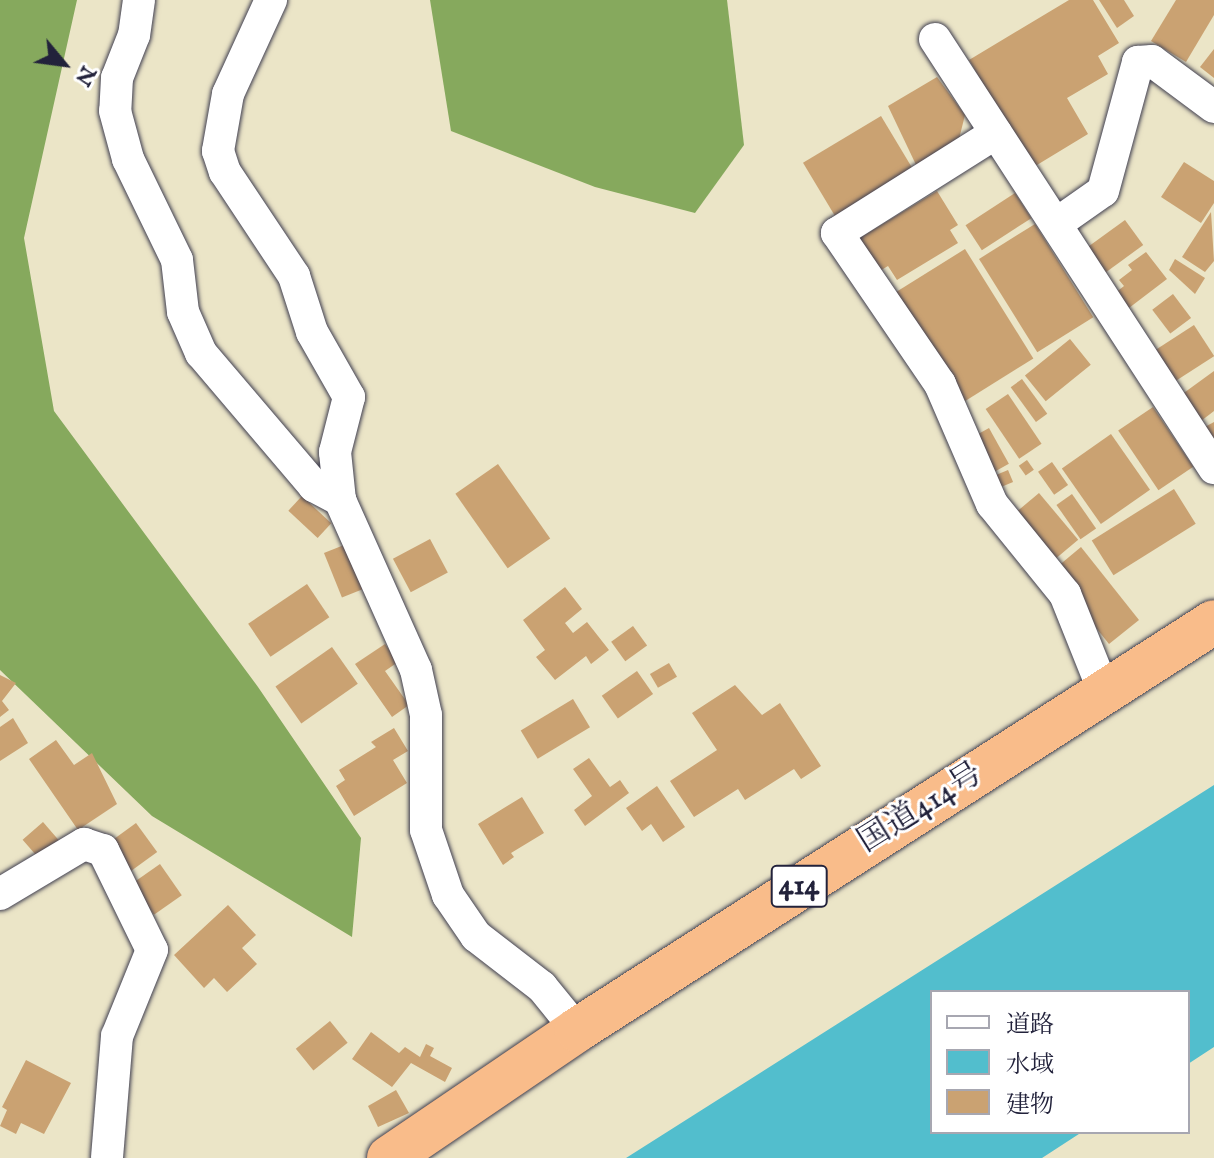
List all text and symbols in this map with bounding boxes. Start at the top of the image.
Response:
north arrow [24,24,104,104]
text: N [68,61,102,91]
street label: 国道414号 [852,756,990,862]
road number: 414 [769,860,829,912]
legend [930,990,1190,1134]
text: 道路 [1006,1010,1054,1041]
text: 水域 [1006,1050,1054,1081]
text: 建物 [1006,1090,1054,1121]

